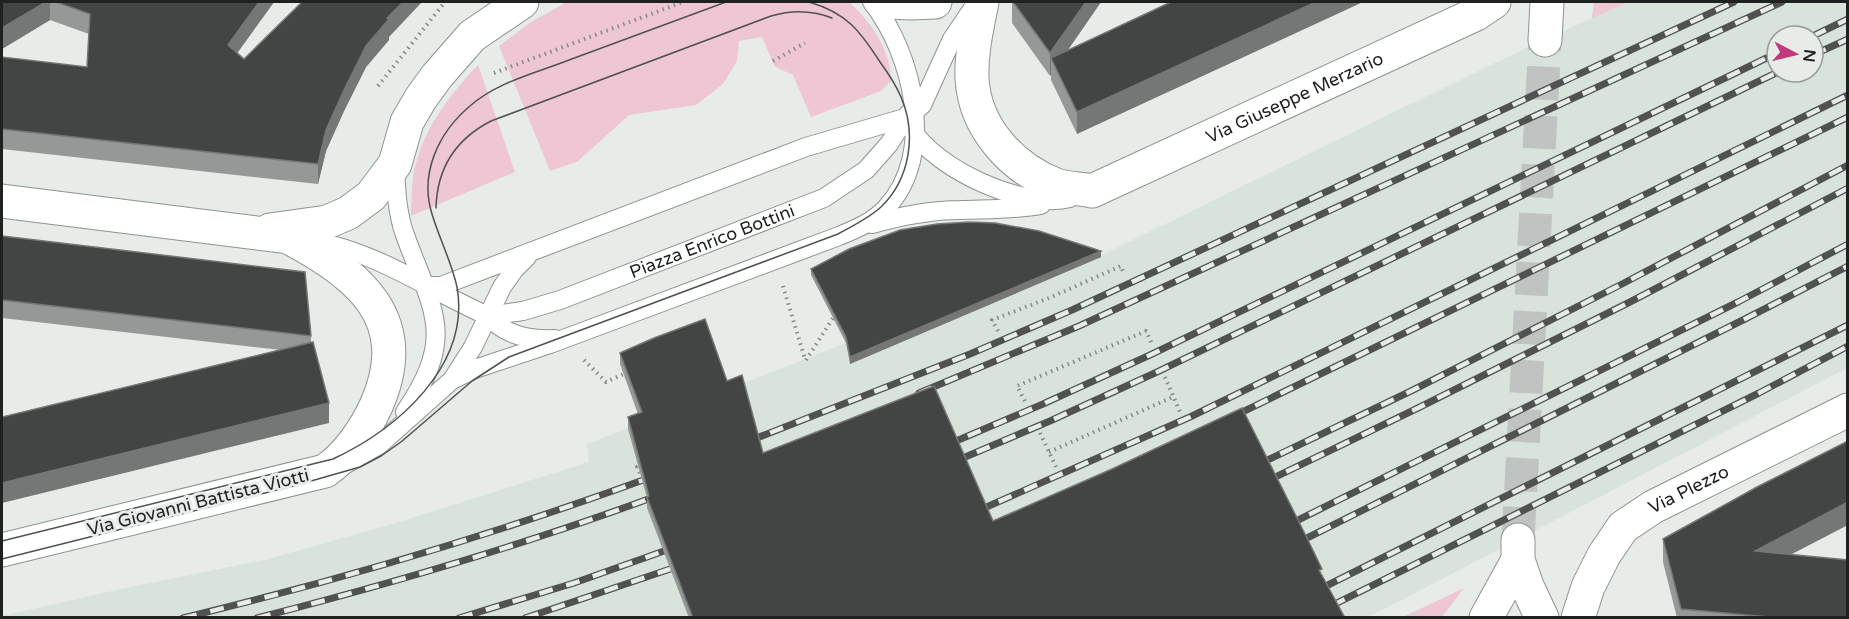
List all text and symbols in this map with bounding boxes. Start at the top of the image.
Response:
north arrow [1765,24,1825,84]
street label: Via Giuseppe Merzario [1202,47,1387,148]
text: N [1798,48,1820,63]
street label: Piazza Enrico Bottini [626,199,798,283]
street label: Via Plezzo [1645,460,1733,519]
street label: Via Giovanni Battista Viotti [85,464,311,540]

